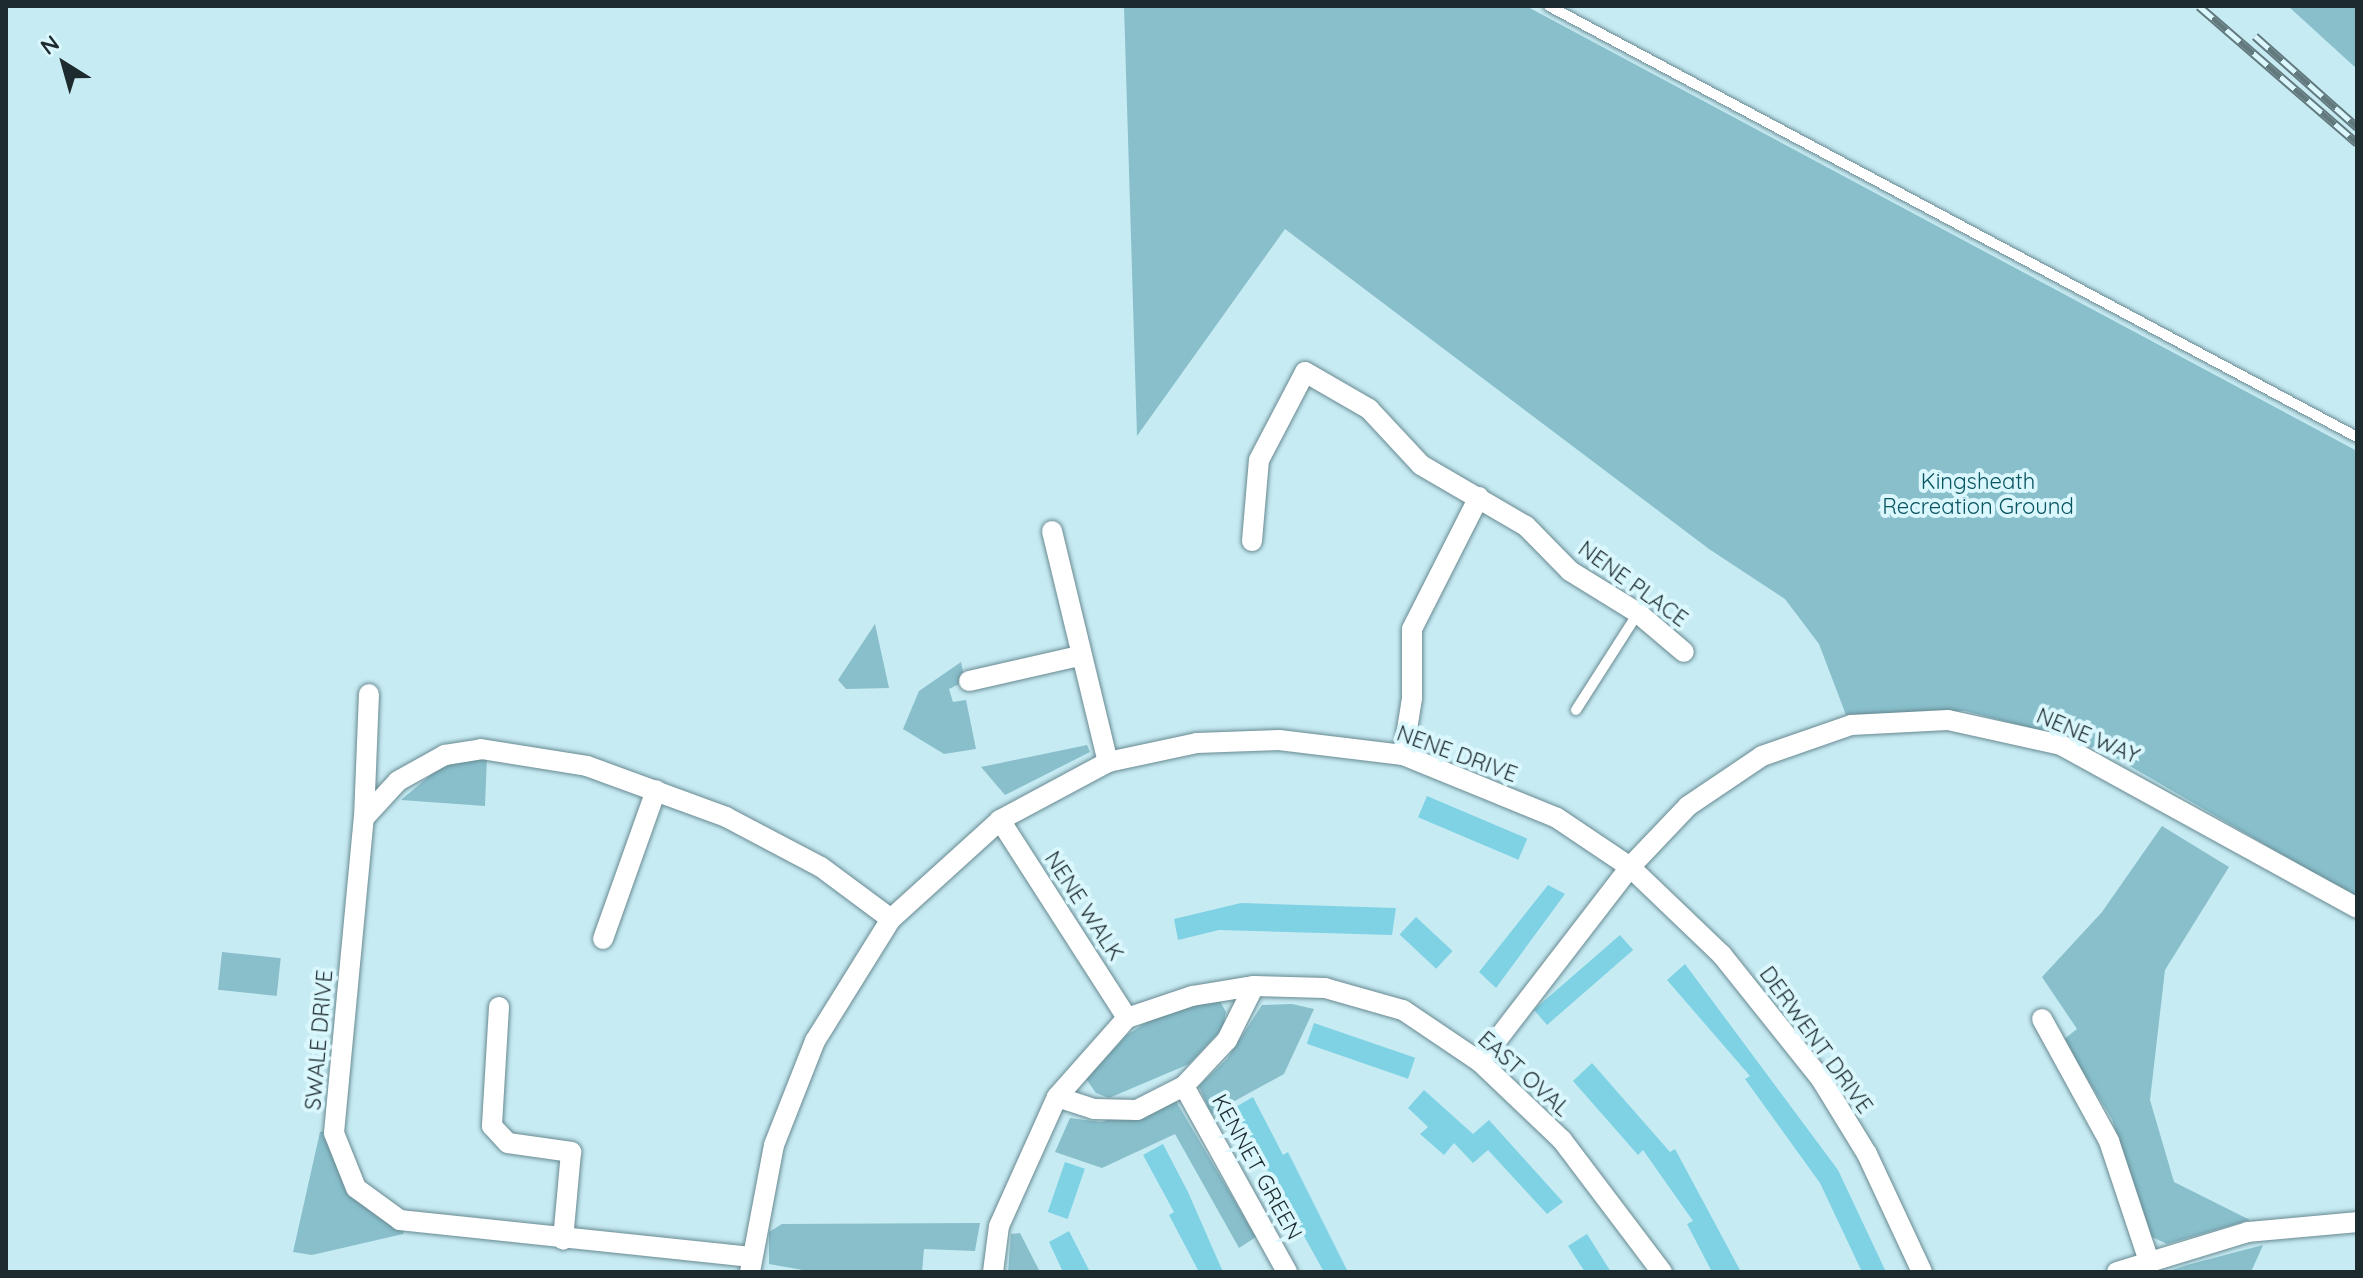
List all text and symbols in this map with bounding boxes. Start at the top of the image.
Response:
north arrow [24,24,104,104]
text: N [35,29,64,61]
park label: Kingsheath Recreation Ground [1882,468,2074,520]
street label: NENE PLACE [1573,535,1693,633]
street label: NENE WAY [2032,702,2144,770]
street label: NENE DRIVE [1393,720,1521,788]
street label: NENE WALK [1039,847,1129,965]
street label: DERWENT DRIVE [1754,961,1878,1119]
street label: SWALE DRIVE [300,969,338,1111]
street label: EAST OVAL [1473,1026,1575,1122]
street label: KENNET GREEN [1206,1090,1308,1244]

